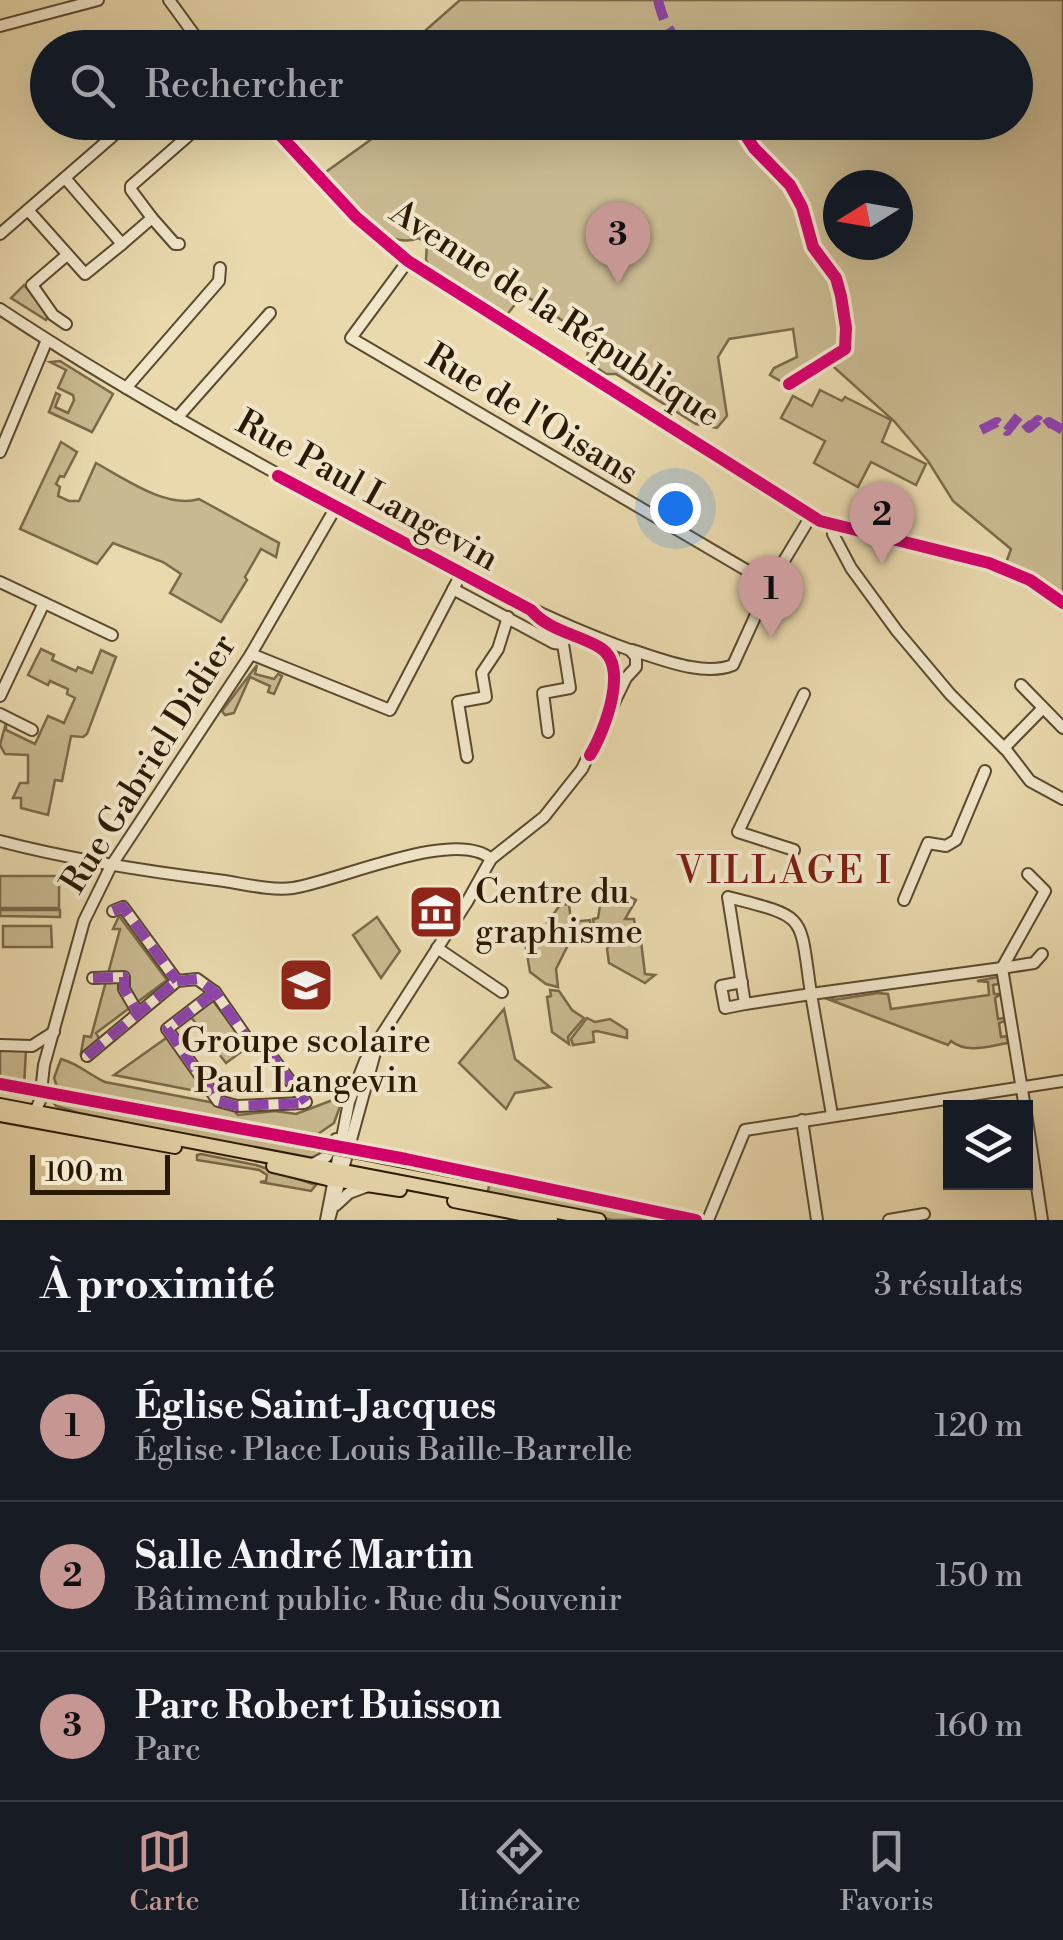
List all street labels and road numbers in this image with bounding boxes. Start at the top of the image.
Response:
street label: Avenue de la République [381,190,728,437]
street label: Rue de l'Oisans [418,335,646,495]
street label: Rue Paul Langevin [228,401,506,581]
street label: Rue Gabriel Didier [52,626,246,902]

